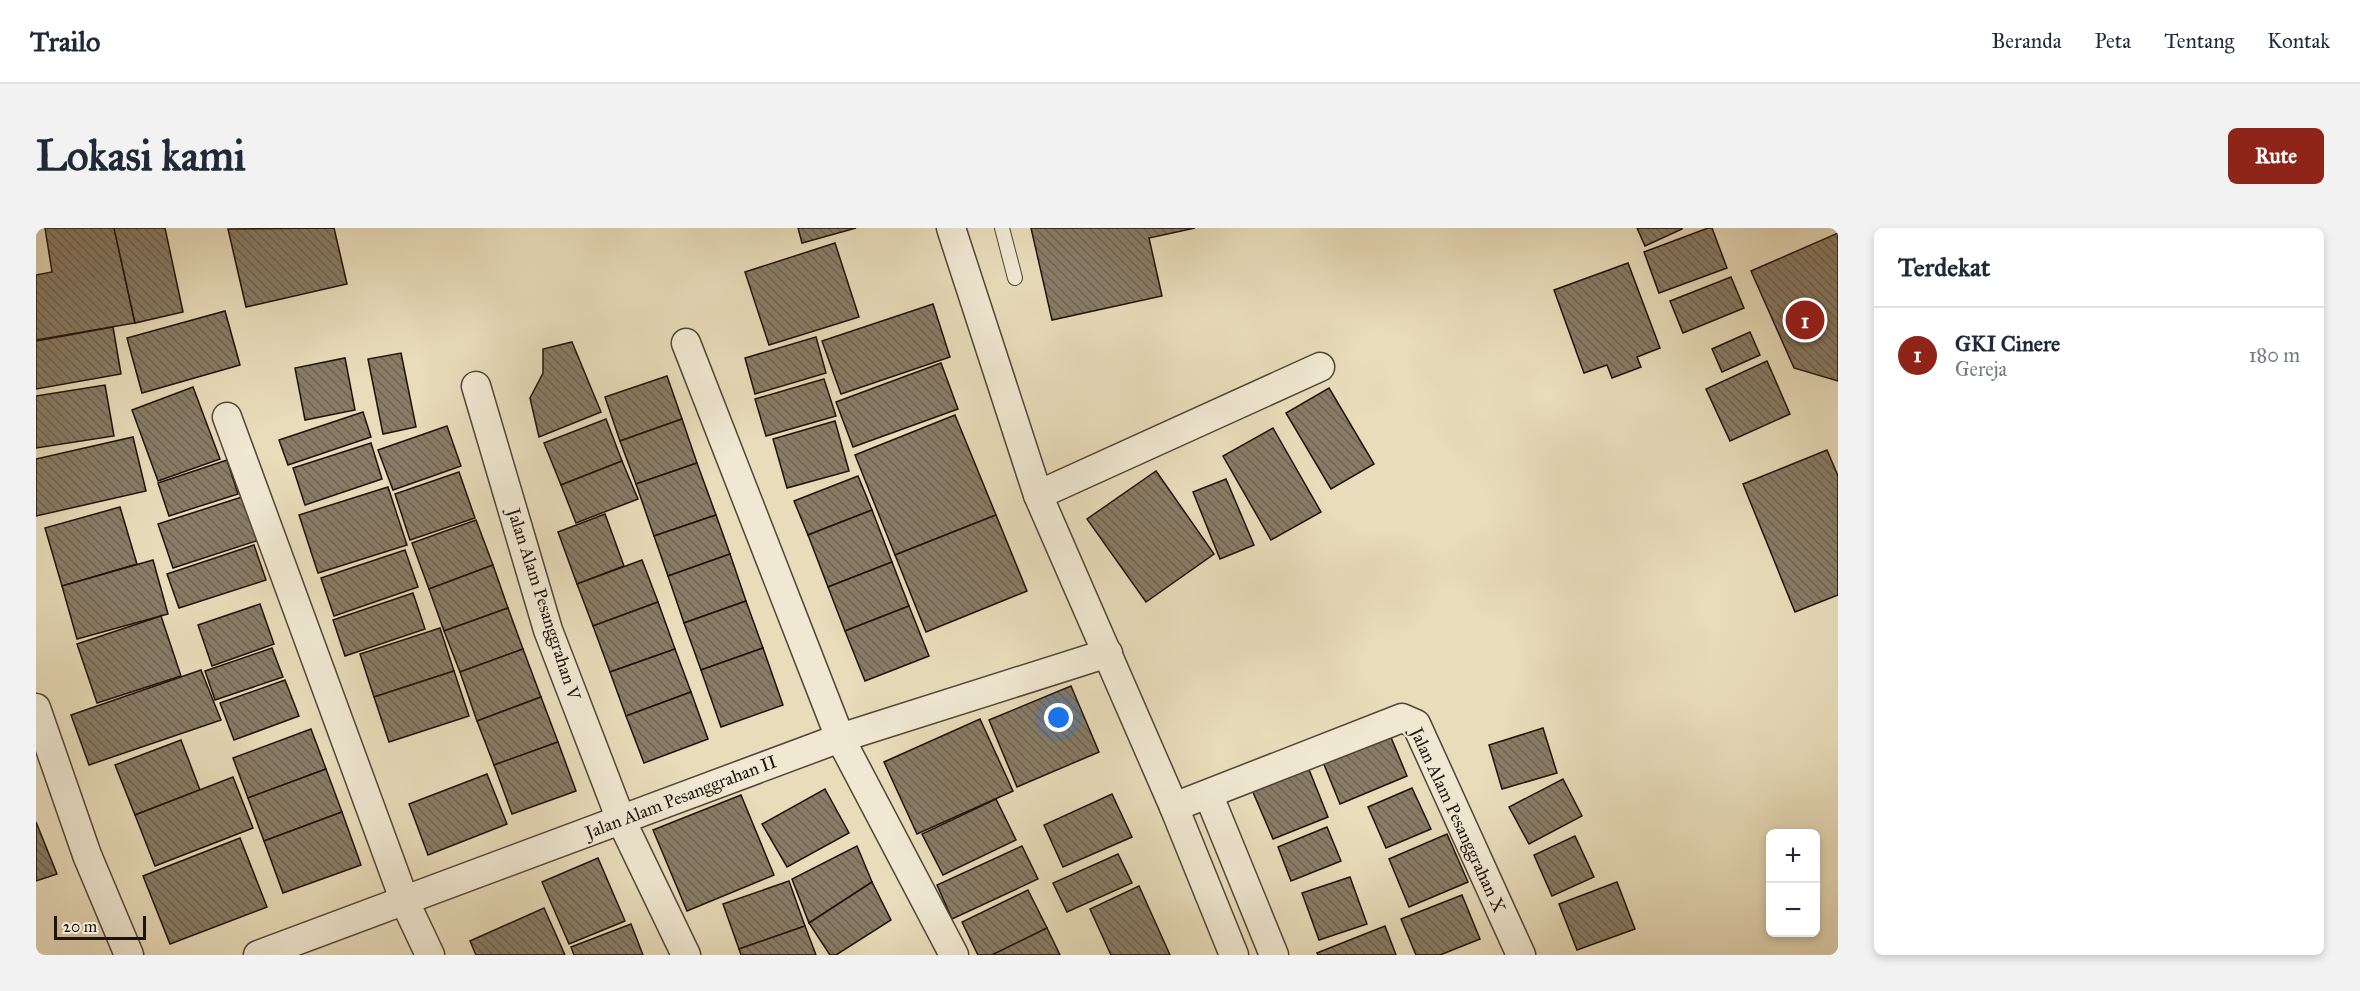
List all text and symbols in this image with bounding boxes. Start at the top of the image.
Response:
text: Trailo [30,24,100,59]
text: Beranda [1991,28,2062,54]
text: Peta [2095,28,2131,54]
text: Tentang [2164,28,2234,54]
text: Kontak [2267,28,2330,54]
button: Rute [2228,128,2324,184]
text: Lokasi kami [36,130,246,182]
text: Terdekat [1898,251,1990,283]
pin: 1 [1786,298,1824,343]
text: GKI Cinere [1955,330,2060,357]
text: 1 [1914,343,1921,367]
text: 180 m [2249,343,2300,367]
text: Gereja [1955,357,2007,381]
street label: Jalan Alam Pesanggrahan V [501,503,586,704]
your location [1044,703,1073,732]
street label: Jalan Alam Pesanggrahan X [1404,722,1511,917]
street label: Jalan Alam Pesanggrahan II [580,750,780,845]
map controls [1766,829,1820,937]
button: + [1766,829,1820,883]
button: − [1766,883,1820,937]
scale bar [54,913,146,940]
text: 20 m [63,917,97,936]

